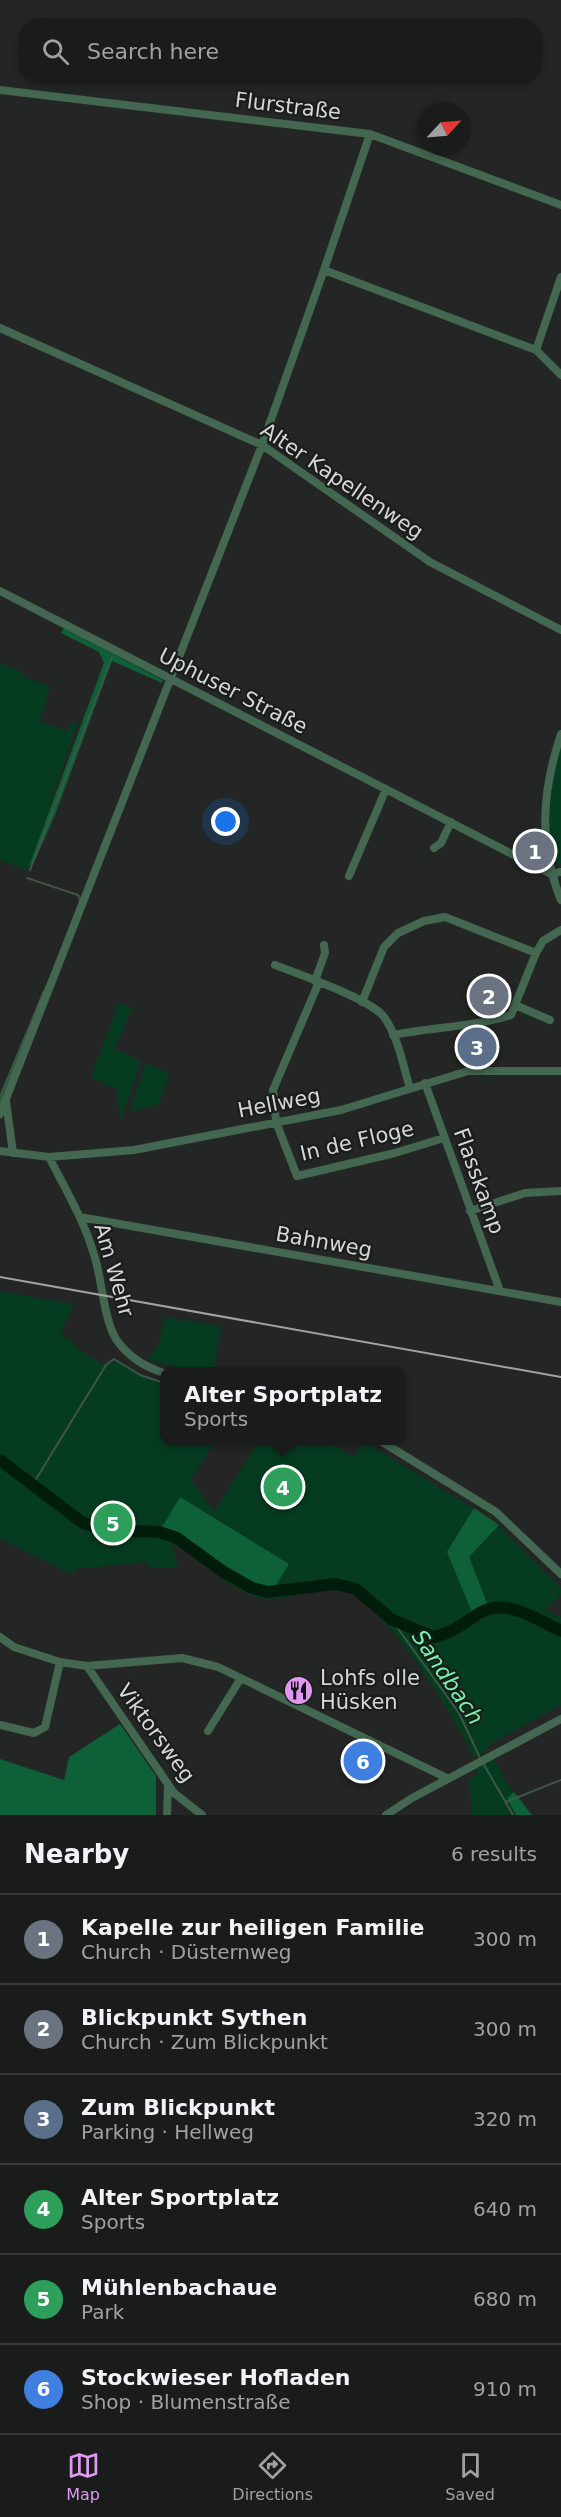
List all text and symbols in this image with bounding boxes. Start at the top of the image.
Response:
search box [18,18,543,84]
icon: search [39,35,72,68]
text: Search here [87,39,219,64]
street label: Flurstraße [234,88,342,124]
north arrow [417,102,471,156]
street label: Alter Kapellenweg [256,418,428,544]
street label: Uphuser Straße [155,643,311,739]
your location [211,807,240,836]
pin: 1 [516,828,554,874]
pin: 2 [470,974,508,1018]
pin: 3 [458,1024,496,1070]
street label: Hellweg [236,1083,322,1123]
street label: In de Floge [298,1116,416,1166]
street label: Flasskamp [449,1125,509,1237]
street label: Am Wehr [89,1221,139,1320]
street label: Bahnweg [274,1222,374,1262]
popup [160,1367,406,1445]
text: Alter Sportplatz [184,1382,382,1407]
text: Sports [184,1407,248,1431]
pin: 4 [264,1464,302,1510]
pin: 5 [94,1500,132,1546]
water label: Sandbach [407,1625,488,1729]
place label: Lohfs olle Hüsken [320,1666,420,1714]
restaurant icon: Lohfs olle Hüsken [283,1674,315,1706]
street label: Viktorsweg [112,1679,200,1787]
pin: 6 [344,1738,382,1784]
text: Nearby [24,1839,129,1869]
text: 6 results [451,1842,537,1866]
text: Kapelle zur heiligen Familie [81,1915,424,1940]
text: 1 [37,1927,50,1951]
text: 300 m [473,1927,537,1951]
text: Church · Düsternweg [81,1940,291,1964]
text: Blickpunkt Sythen [81,2005,307,2030]
text: 2 [37,2017,50,2041]
text: 300 m [473,2017,537,2041]
text: Church · Zum Blickpunkt [81,2030,328,2054]
text: Zum Blickpunkt [81,2095,275,2120]
text: 3 [37,2107,50,2131]
text: 320 m [473,2107,537,2131]
text: Parking · Hellweg [81,2120,254,2144]
text: Alter Sportplatz [81,2185,279,2210]
text: 4 [37,2197,50,2221]
text: 640 m [473,2197,537,2221]
text: Sports [81,2210,145,2234]
text: Mühlenbachaue [81,2275,277,2300]
text: 5 [37,2287,50,2311]
text: 680 m [473,2287,537,2311]
text: Park [81,2300,124,2324]
text: Stockwieser Hofladen [81,2365,350,2390]
text: 6 [37,2377,50,2401]
text: 910 m [473,2377,537,2401]
text: Shop · Blumenstraße [81,2390,290,2414]
tab: Map [66,2449,100,2504]
tab: Directions [232,2449,313,2504]
tab: Saved [445,2449,495,2504]

